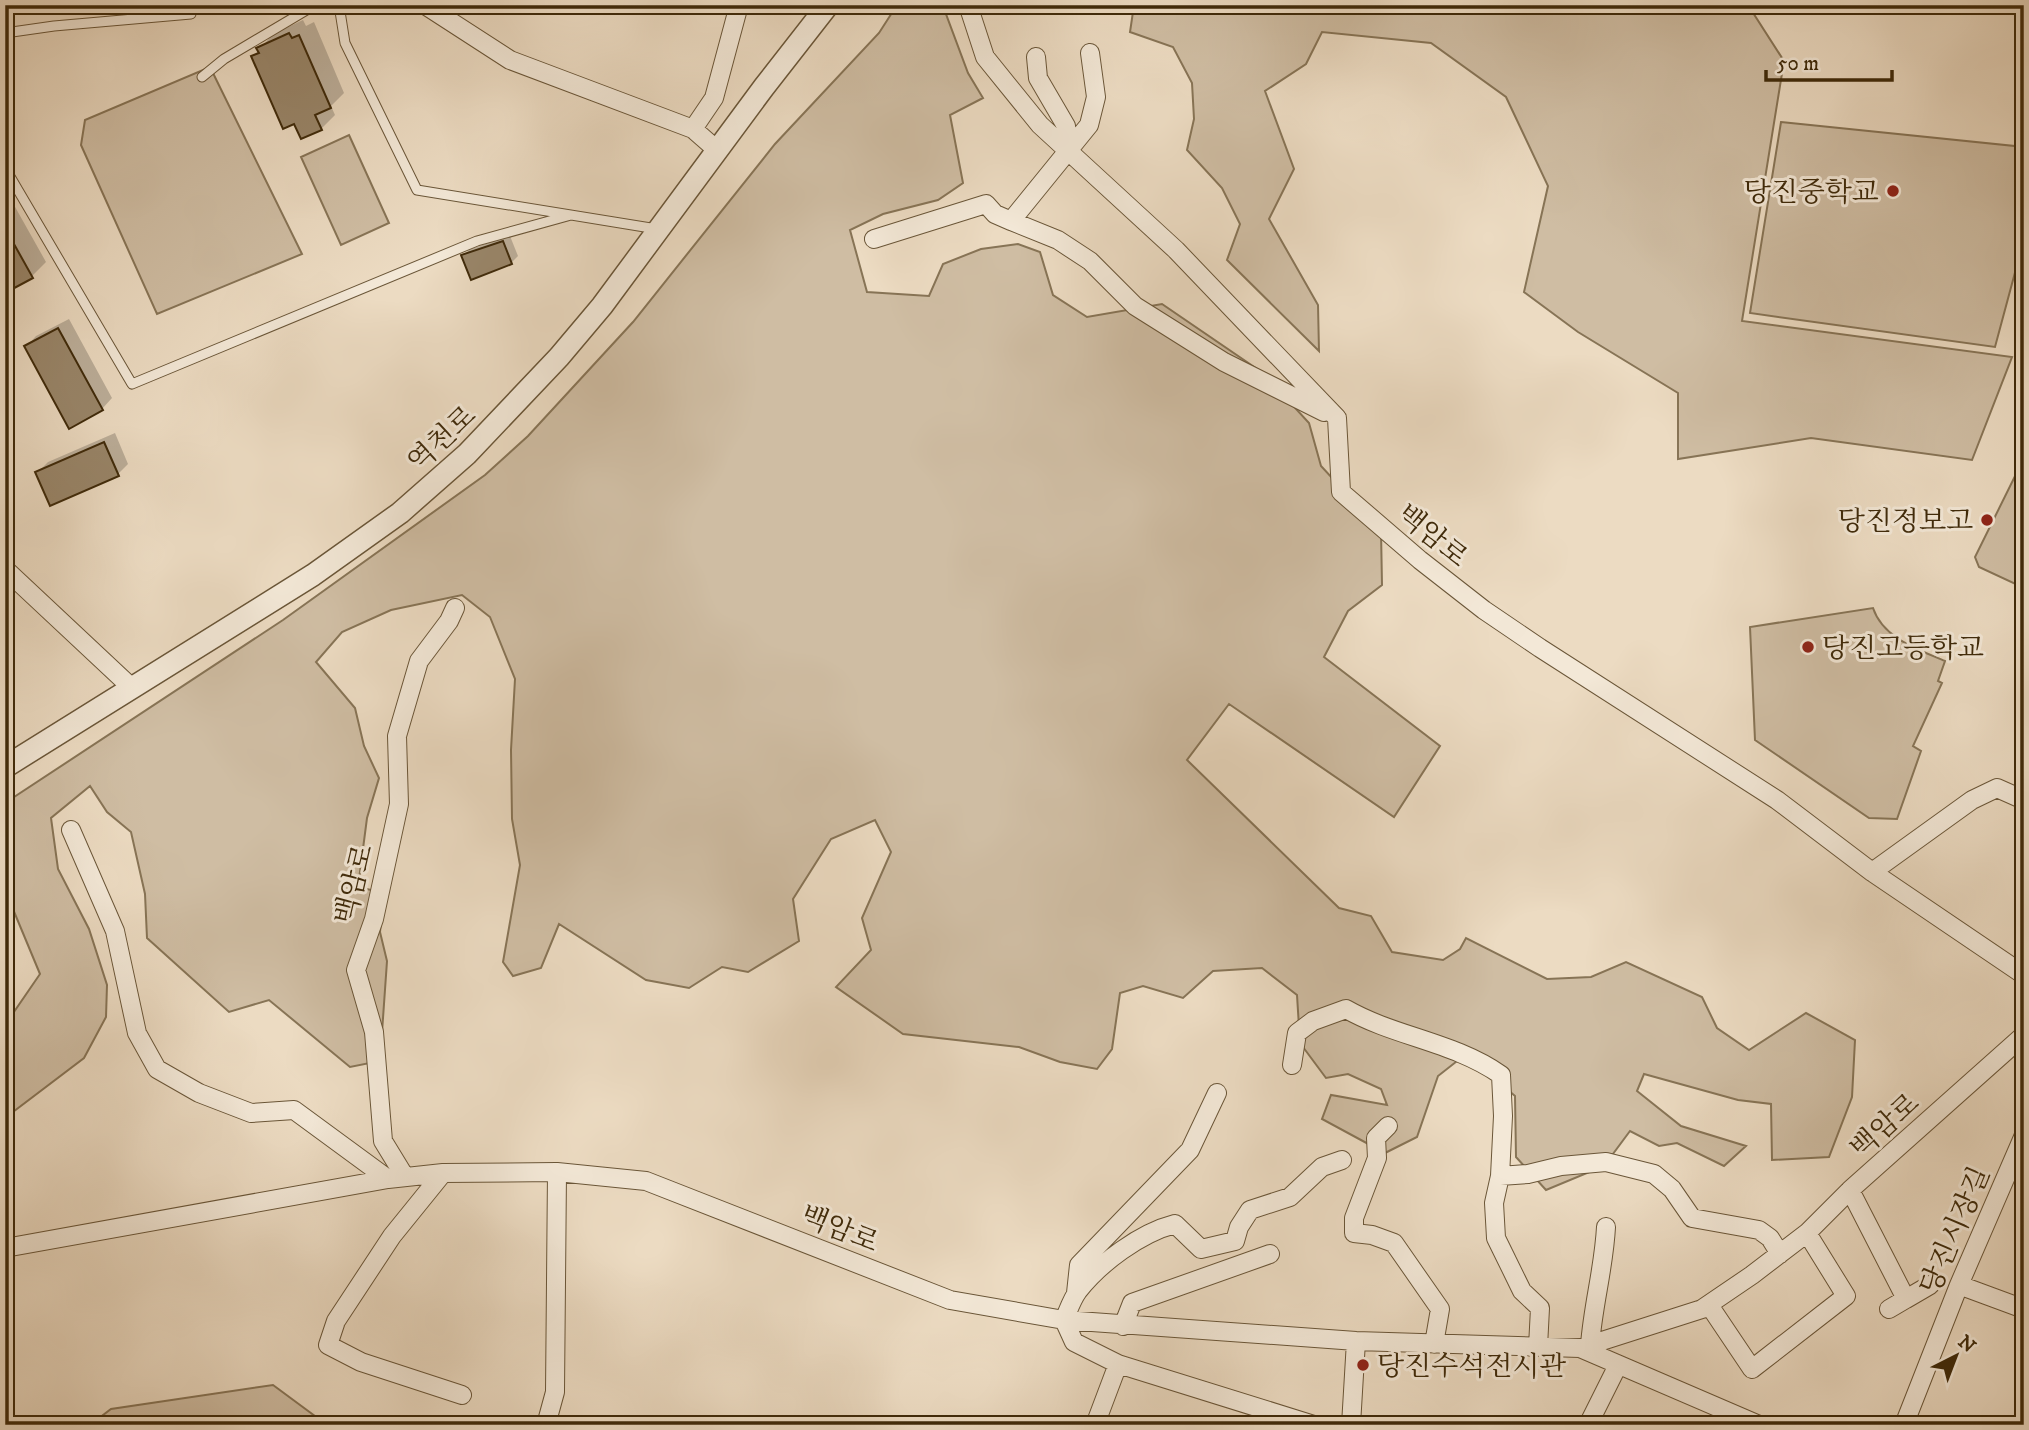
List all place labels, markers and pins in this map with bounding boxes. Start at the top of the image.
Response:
place label: 당진중학교 [1744,175,1879,210]
marker: 당진중학교 [1885,183,1901,199]
place label: 당진정보고 [1838,504,1973,539]
marker: 당진정보고 [1979,512,1995,528]
place label: 당진고등학교 [1822,631,1984,666]
marker: 당진고등학교 [1800,639,1816,655]
place label: 당진수석전시관 [1377,1349,1566,1384]
marker: 당진수석전시관 [1355,1357,1371,1373]

